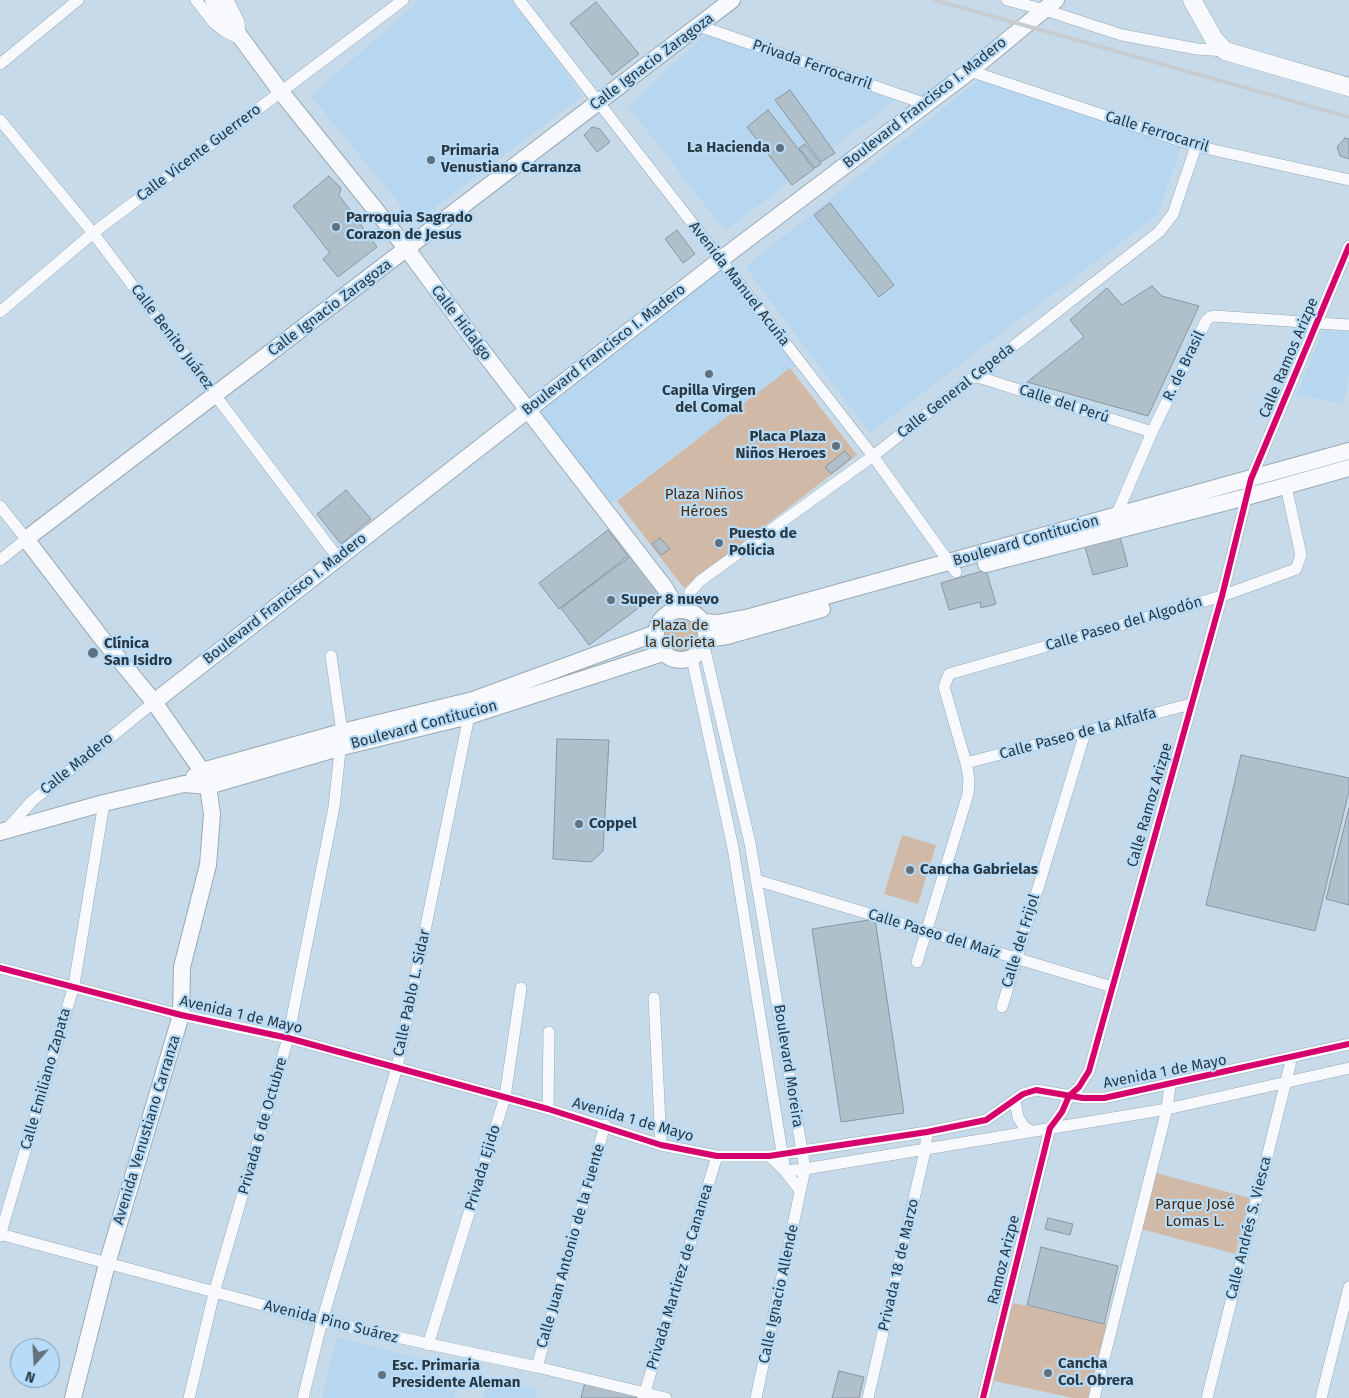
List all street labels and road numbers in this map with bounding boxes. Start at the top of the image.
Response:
street label: Calle Ignacio Zaragoza [587,10,717,114]
street label: Boulevard Francisco I. Madero [840,33,1010,173]
street label: Privada Ferrocarril [750,36,874,94]
street label: Calle Vicente Guerrero [133,100,265,206]
street label: Calle Ferrocarril [1103,108,1211,156]
street label: Avenida Manuel Acuña [685,218,793,350]
street label: Calle Ignacio Zaragoza [265,256,395,360]
street label: Boulevard Francisco I. Madero [519,280,689,420]
street label: Calle Benito Juárez [127,281,217,393]
street label: Calle Hidalgo [427,282,495,364]
street label: Calle Ramos Arizpe [1256,295,1322,421]
street label: R. de Brasil [1159,328,1209,404]
street label: Calle General Cepeda [894,340,1018,442]
street label: Calle del Perú [1017,381,1111,427]
street label: Boulevard Contitucion [951,512,1101,570]
street label: Boulevard Francisco I. Madero [200,529,370,669]
street label: Calle Paseo del Algodón [1044,593,1204,655]
street label: Boulevard Contitucion [349,697,499,753]
street label: Calle Paseo de la Alfalfa [998,704,1158,764]
street label: Calle Madero [37,729,117,799]
street label: Calle Ramoz Arizpe [1124,741,1176,869]
street label: Calle del Frijol [998,892,1044,990]
street label: Calle Paseo del Maíz [866,905,1002,963]
street label: Calle Pablo L. Sidar [390,928,434,1058]
street label: Avenida 1 de Mayo [178,992,304,1038]
street label: Boulevard Moreira [769,1003,807,1129]
street label: Calle Emiliano Zapata [17,1006,75,1152]
street label: Avenida Venustiano Carranza [110,1033,184,1227]
street label: Avenida 1 de Mayo [1102,1051,1228,1093]
street label: Privada 6 de Octubre [235,1055,291,1197]
street label: Avenida 1 de Mayo [570,1094,696,1146]
street label: Privada Ejido [461,1123,505,1213]
street label: Calle Juan Antonio de la Fuente [533,1142,609,1350]
street label: Calle Andrés S. Viesca [1223,1155,1275,1301]
street label: Privada Martirez de Cananea [643,1182,717,1372]
street label: Privada 18 de Marzo [875,1197,923,1333]
street label: Ramoz Arizpe [984,1213,1024,1307]
street label: Calle Ignacio Allende [755,1223,803,1365]
street label: Avenida Pino Suárez [262,1297,400,1347]

